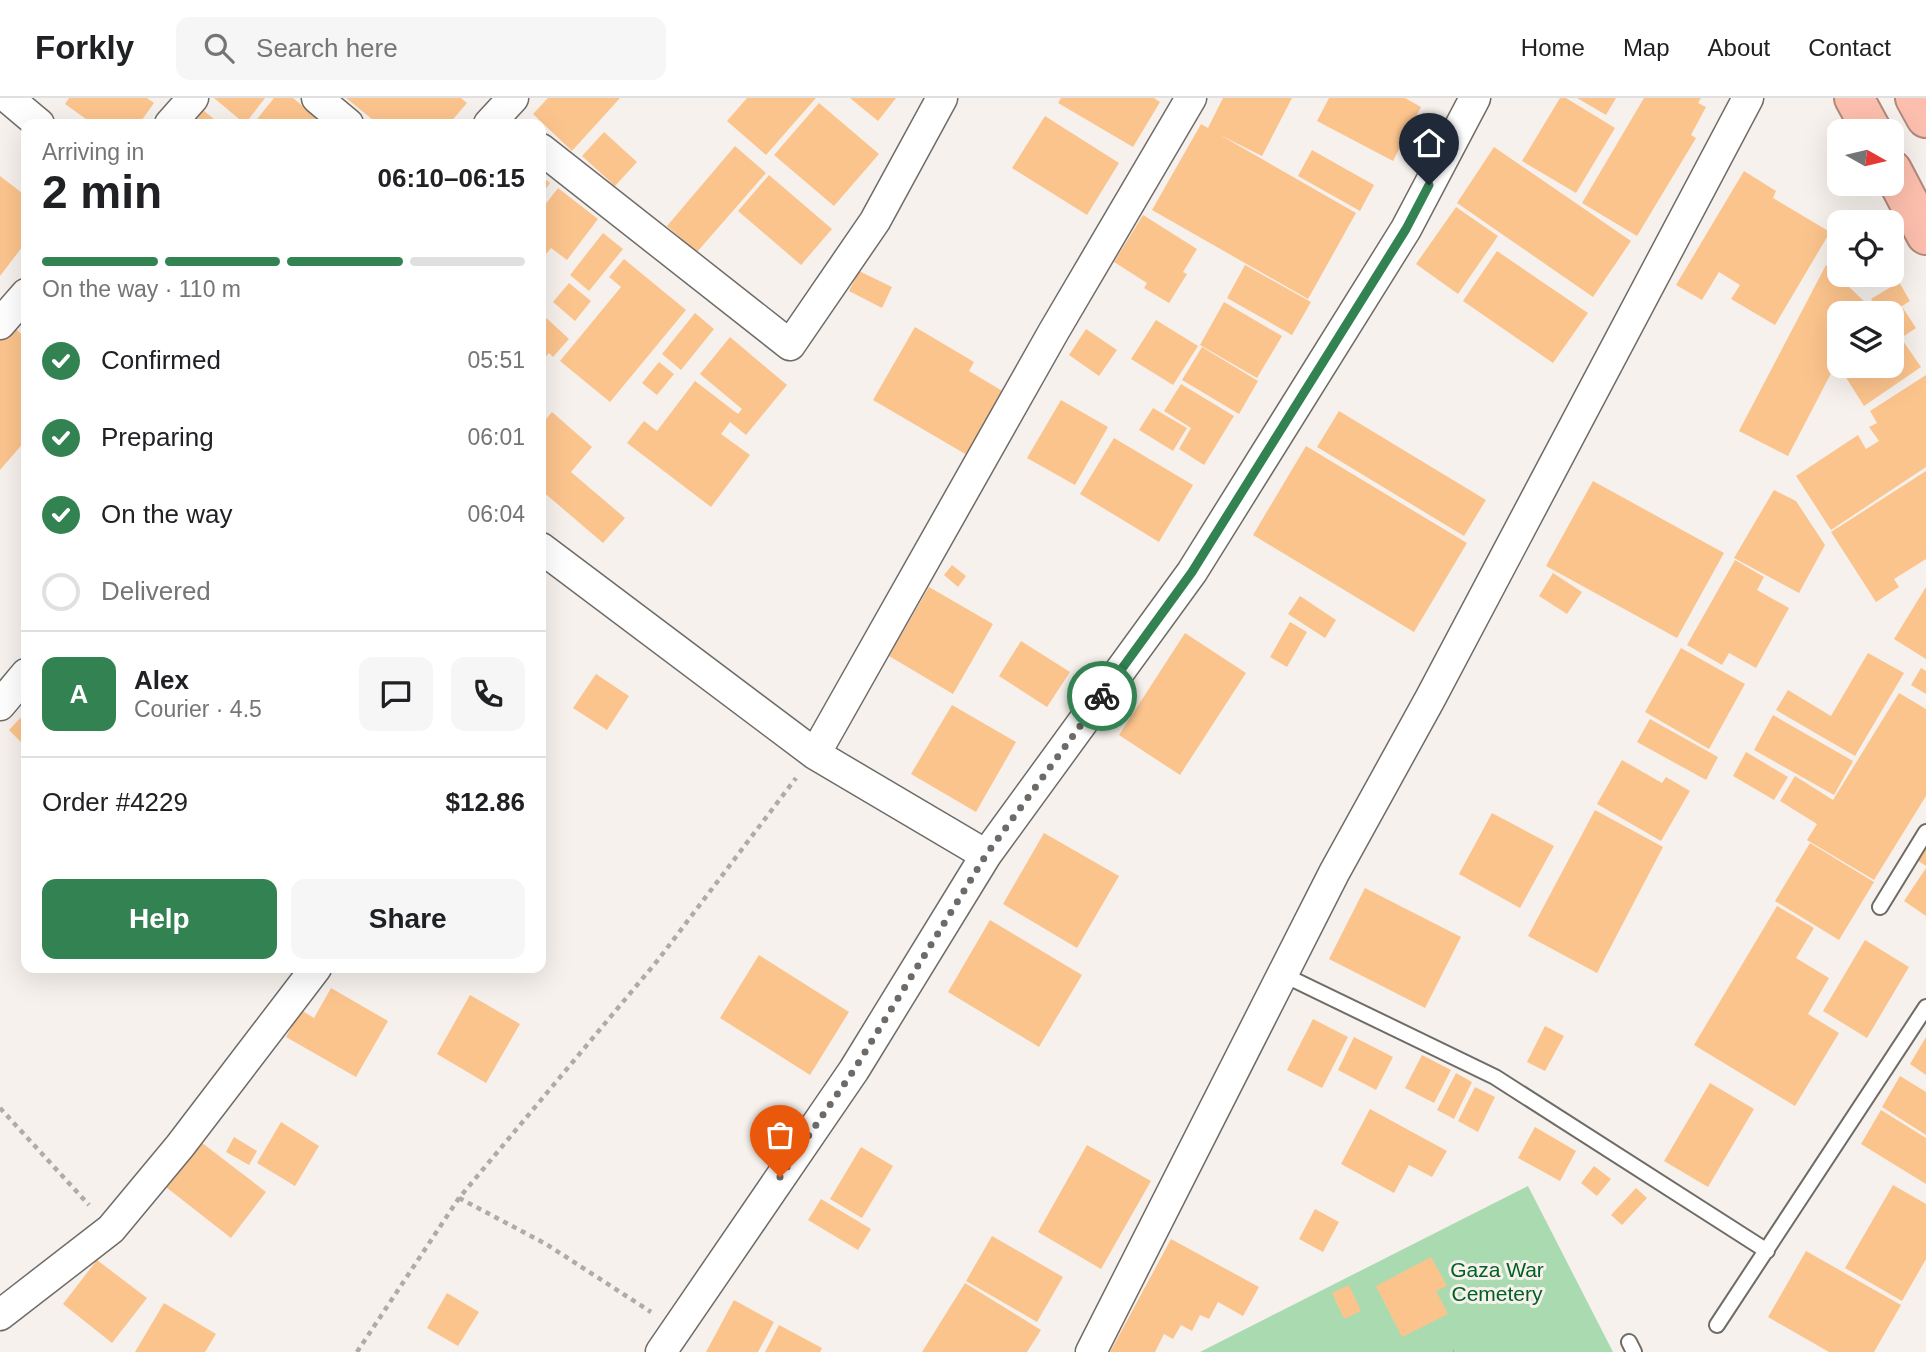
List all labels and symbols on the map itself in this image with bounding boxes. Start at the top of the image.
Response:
pin [1399,113,1459,185]
north arrow [1827,119,1904,196]
courier [1067,661,1137,731]
pin [750,1105,810,1177]
park label: Gaza War Cemetery [1450,1258,1544,1305]

